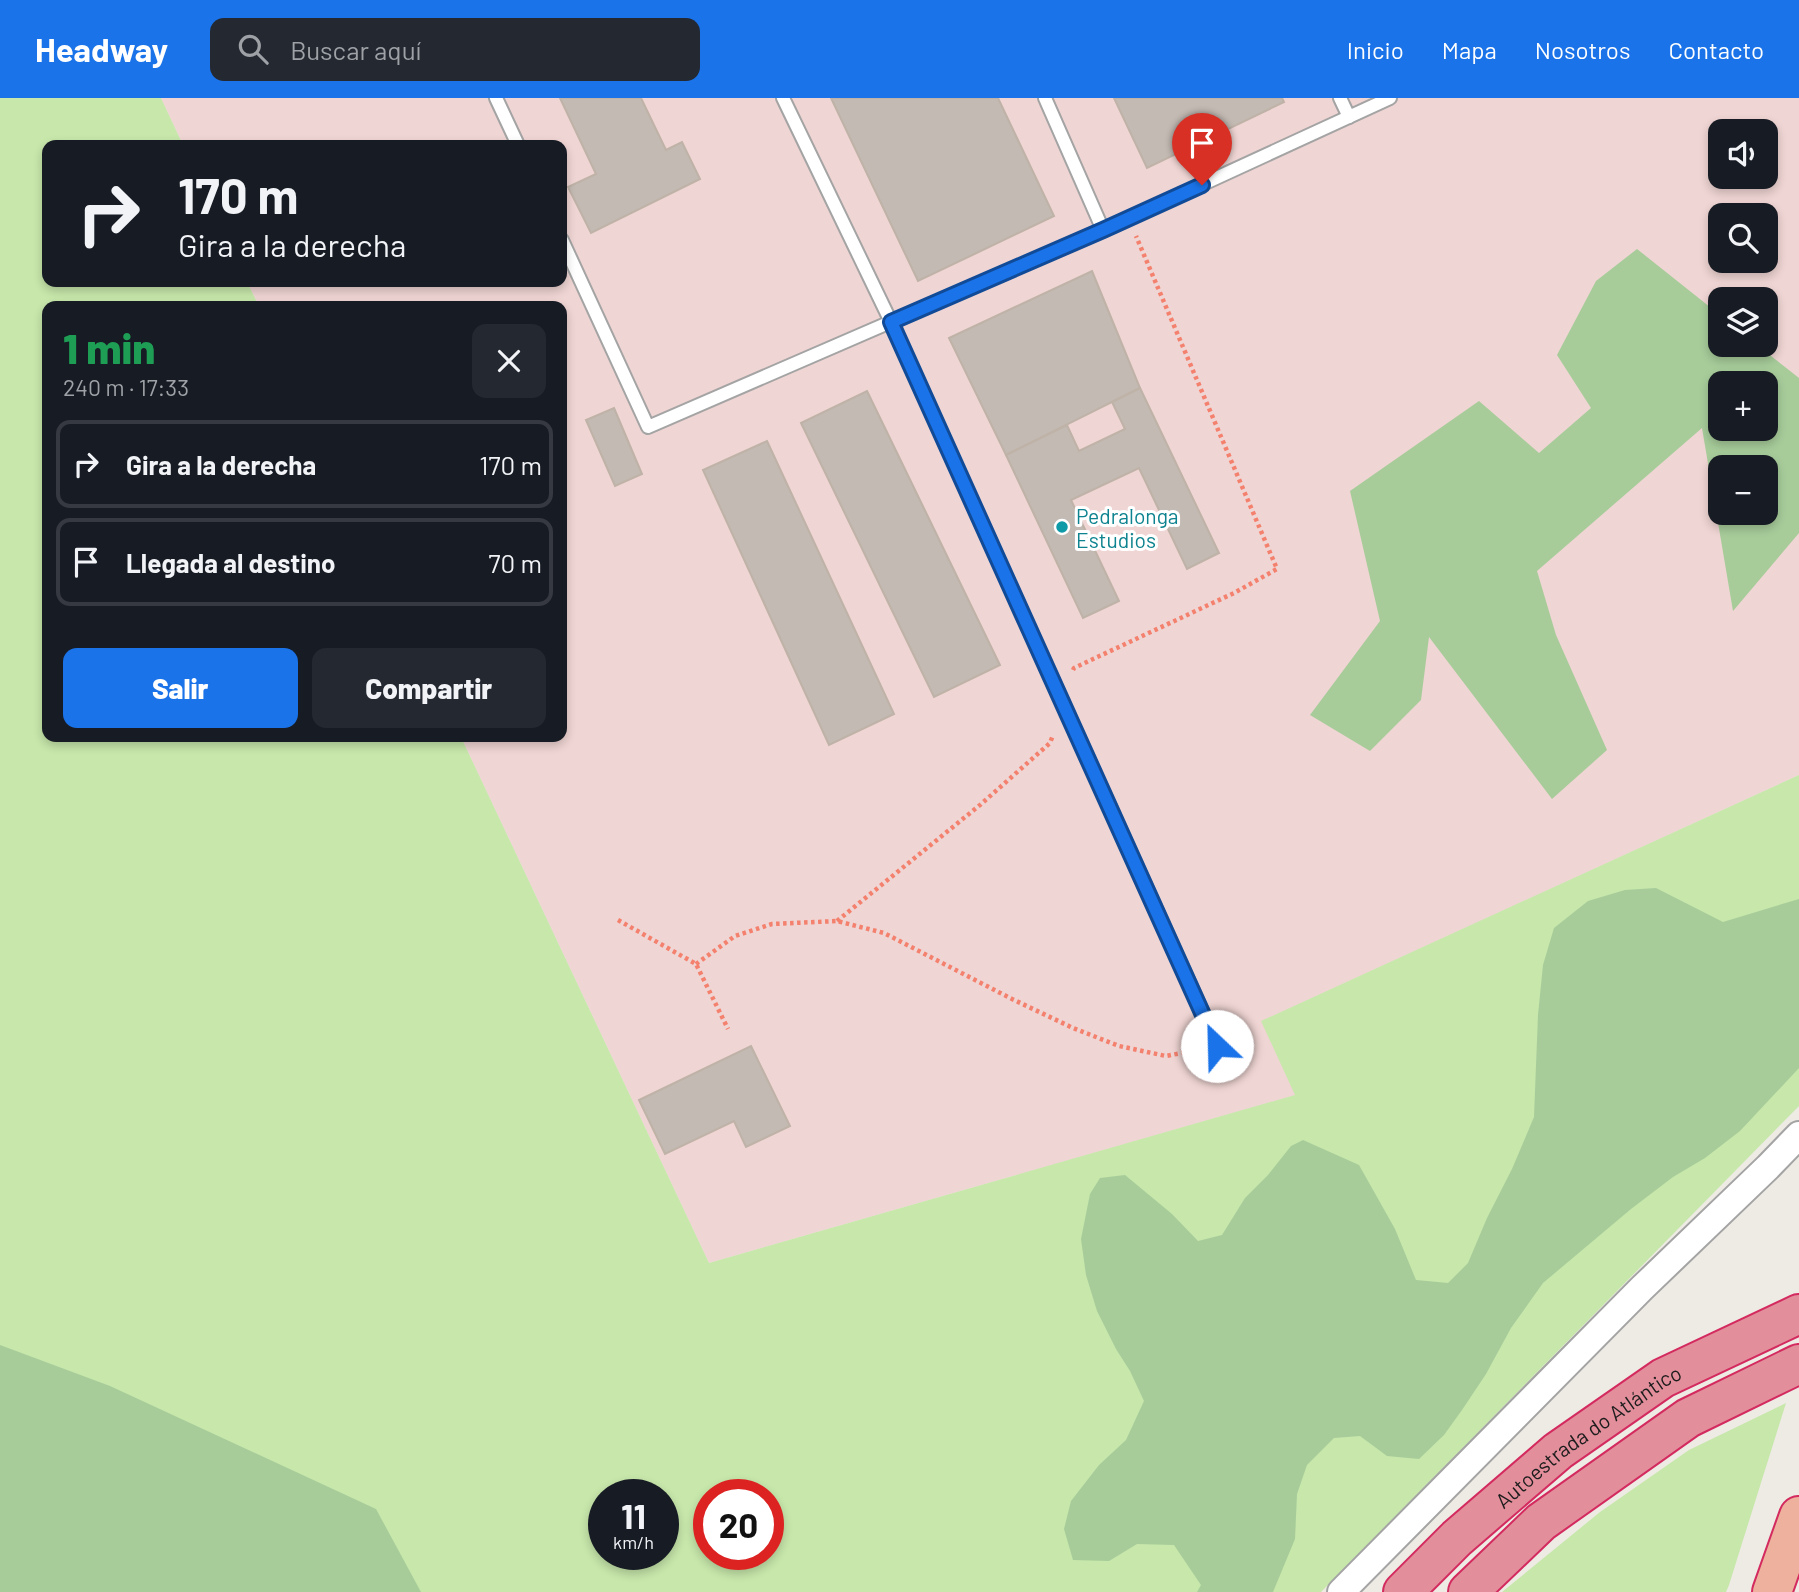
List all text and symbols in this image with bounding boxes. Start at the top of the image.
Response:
search box [210,18,700,81]
text: Headway [35,29,168,69]
icon: search [234,30,272,68]
text: Buscar aquí [290,34,421,65]
text: Inicio [1347,35,1404,64]
text: Mapa [1442,35,1497,64]
text: Nosotros [1535,35,1631,64]
text: Contacto [1669,35,1764,64]
pin [1172,113,1232,185]
map controls [1708,119,1778,525]
button: sound [1708,119,1778,189]
icon: arrive [1183,124,1221,162]
text: 170 m [178,165,298,224]
icon: right [63,168,154,259]
button: search [1708,203,1778,273]
text: Gira a la derecha [178,225,406,263]
button: layers [1708,287,1778,357]
text: 1 min [63,322,155,372]
button: close [472,324,546,398]
button: + [1708,371,1778,441]
text: 240 m · 17:33 [63,373,189,401]
icon: right [67,445,105,483]
text: Gira a la derecha [126,449,316,480]
text: 170 m [479,449,542,480]
button: − [1708,455,1778,525]
place label: Pedralonga Estudios [1076,503,1179,552]
marker: Pedralonga Estudios [1054,519,1070,535]
icon: arrive [67,543,105,581]
text: Llegada al destino [126,547,335,578]
text: 70 m [488,547,542,578]
button: Salir [63,648,298,728]
button: Compartir [312,648,546,728]
position arrow [1180,1009,1254,1083]
street label: Autoestrada do Atlántico [1490,1359,1685,1512]
speed limit sign: 20 [693,1479,784,1570]
text: 11 [621,1494,646,1536]
text: km/h [613,1531,654,1553]

